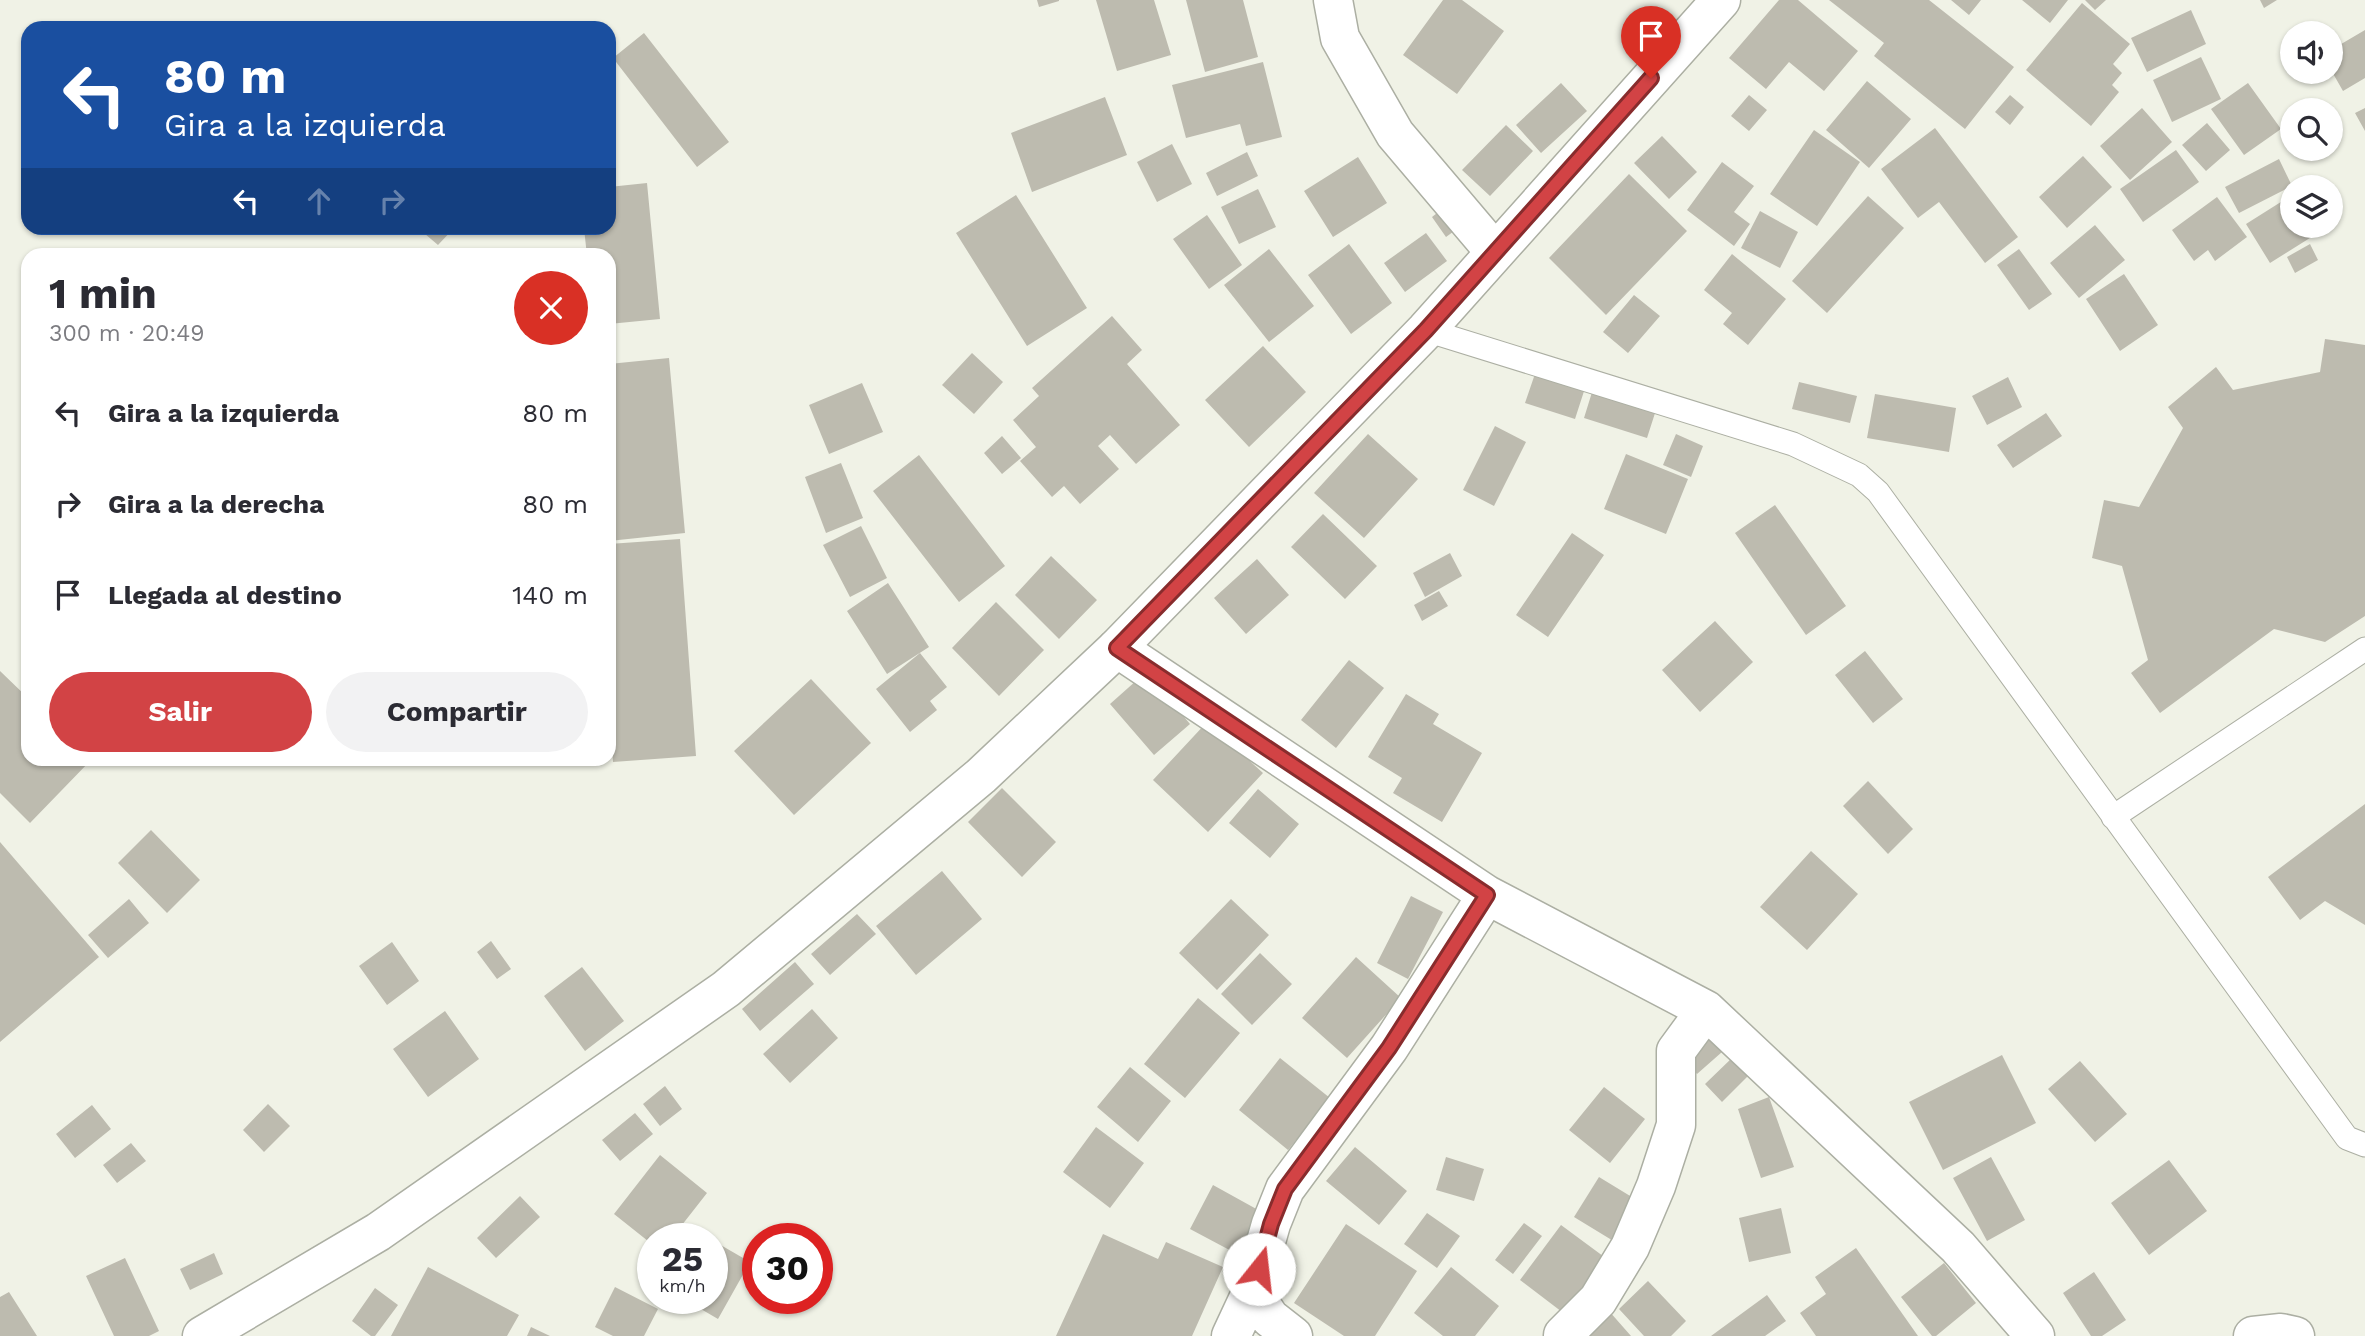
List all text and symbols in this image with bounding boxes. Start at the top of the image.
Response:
pin [1621,6,1681,78]
icon: arrive [1632,17,1670,55]
map controls [2280,21,2343,238]
button: sound [2280,21,2343,84]
text: 80 m [164,47,286,105]
icon: left [49,49,140,140]
button: search [2280,98,2343,161]
text: Gira a la izquierda [164,106,446,144]
button: layers [2280,175,2343,238]
icon: left [227,182,265,220]
icon: ahead [300,182,338,220]
icon: right [373,182,411,220]
text: 1 min [49,269,157,318]
button: close [514,271,588,345]
text: 300 m · 20:49 [49,320,204,347]
icon: left [49,394,87,432]
text: Gira a la izquierda [108,398,339,428]
text: 80 m [522,398,588,428]
icon: right [49,485,87,523]
text: Gira a la derecha [108,489,324,519]
text: 80 m [522,489,588,519]
icon: arrive [49,576,87,614]
text: Llegada al destino [108,580,342,610]
text: 140 m [512,580,588,610]
button: Salir [49,672,312,752]
button: Compartir [326,672,588,752]
speed limit sign: 30 [742,1223,833,1314]
position arrow [1222,1232,1296,1306]
text: 25 [662,1238,703,1280]
text: km/h [659,1275,706,1296]

